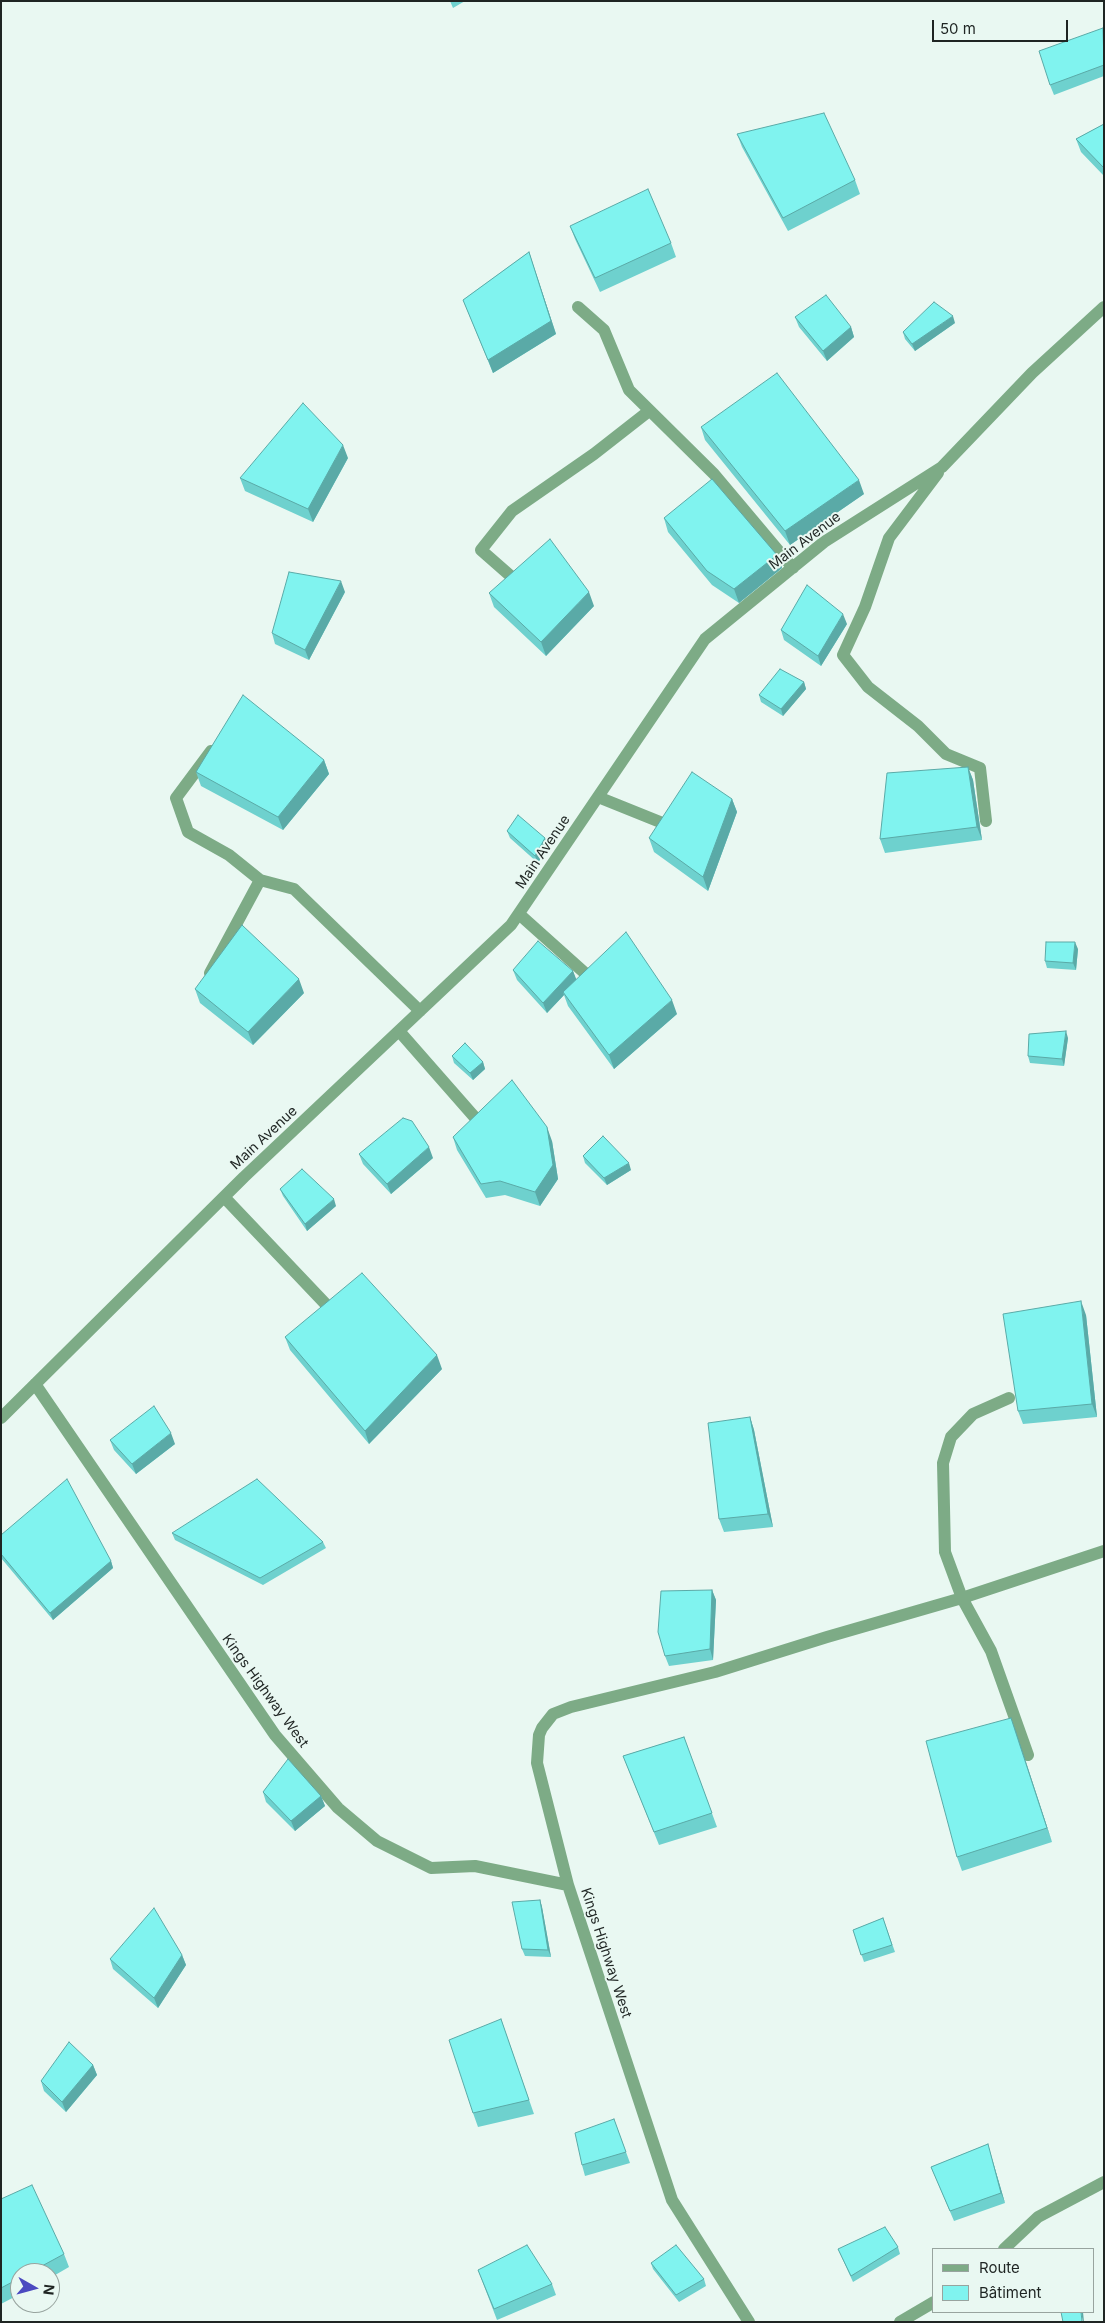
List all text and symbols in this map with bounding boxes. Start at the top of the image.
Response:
scale bar [935,10,1071,42]
text: 50 m [940,19,976,38]
street label: Main Avenue [766,509,844,573]
street label: Main Avenue [512,812,574,892]
street label: Main Avenue [227,1103,301,1173]
street label: Kings Highway West [218,1631,312,1751]
street label: Kings Highway West [577,1886,635,2020]
legend [932,2248,1095,2313]
text: Route [979,2258,1020,2277]
north arrow [10,2263,60,2313]
text: N [40,2283,58,2296]
text: Bâtiment [979,2283,1041,2302]

